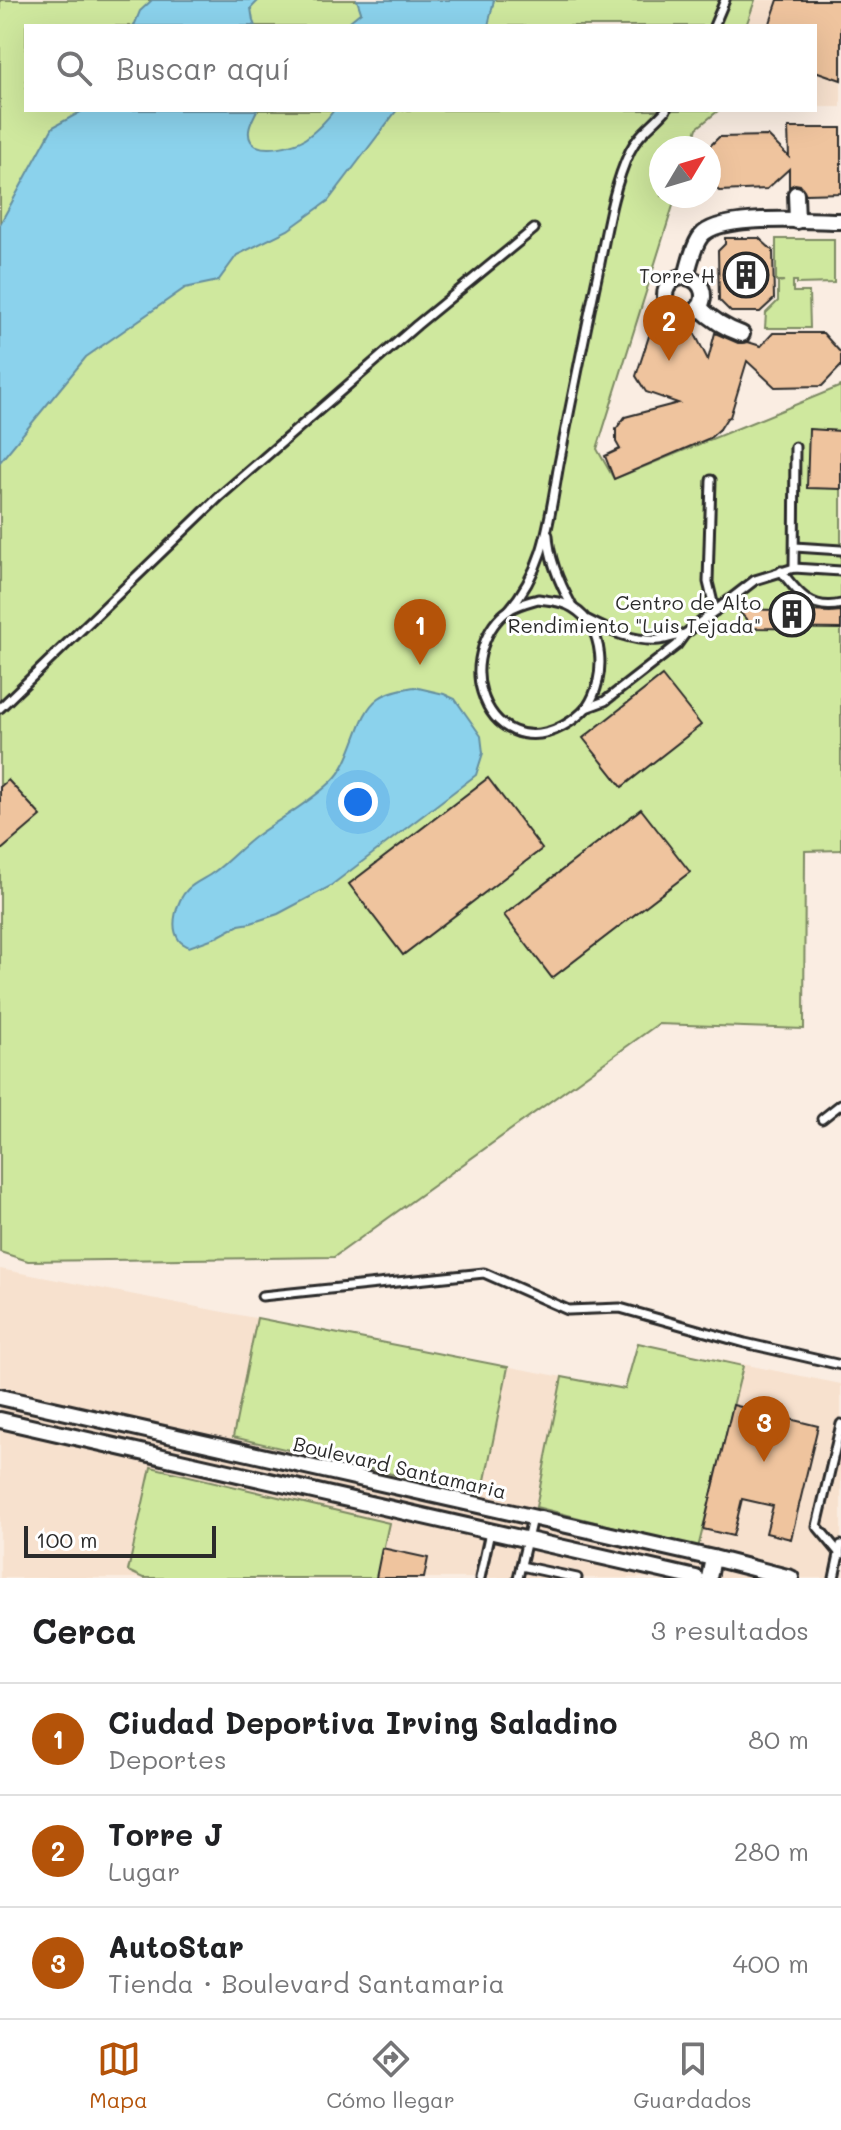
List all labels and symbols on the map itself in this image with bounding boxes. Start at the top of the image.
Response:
north arrow [649,136,721,208]
building icon: Torre H [722,251,770,299]
place label: Torre H [639,262,715,288]
pin: 2 [643,295,695,361]
place label: Centro de Alto Rendimiento "Luis Tejada" [508,589,761,638]
building icon: Centro de Alto Rendimiento "Luis Tejada" [768,590,816,638]
pin: 1 [394,599,446,665]
your location [338,782,378,822]
pin: 3 [738,1396,790,1462]
street label: Boulevard Santamaria [291,1430,509,1504]
scale bar [24,1522,216,1558]

